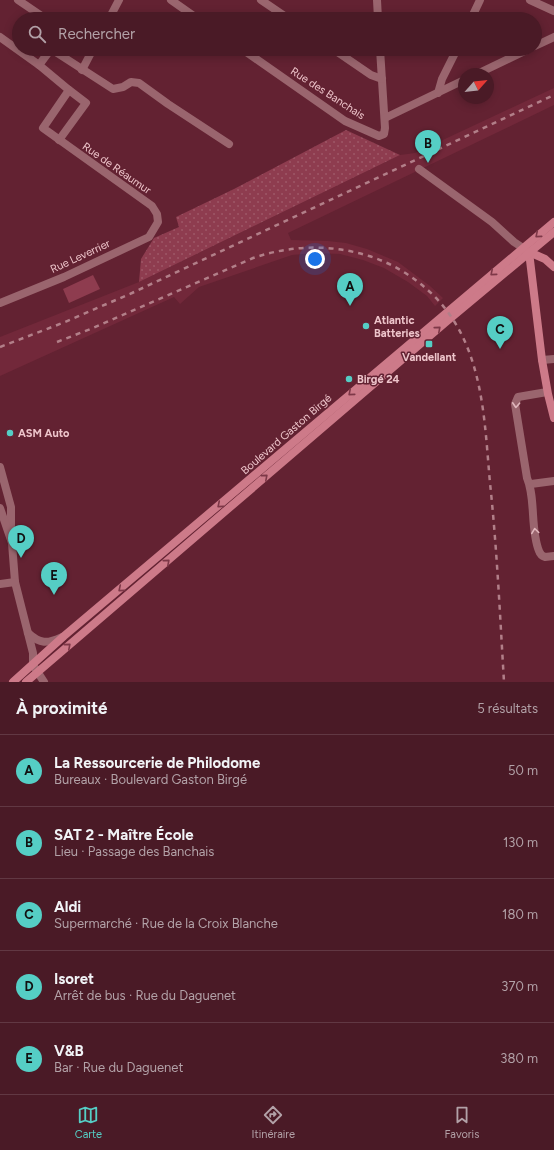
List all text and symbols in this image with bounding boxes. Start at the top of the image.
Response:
search box [12,12,542,56]
icon: search [26,23,48,45]
text: Rechercher [58,25,135,43]
street label: Rue des Banchais [288,65,367,122]
north arrow [458,68,494,104]
pin: B [415,130,441,163]
street label: Rue de Réaumur [80,140,154,197]
one-way arrow [536,230,543,237]
street label: Rue Leverrier [48,237,113,276]
your location [305,249,325,269]
one-way arrow [490,269,498,276]
pin: A [337,273,363,306]
place label: Atlantic Batteries [374,314,420,340]
pin: C [487,316,513,349]
marker: Atlantic Batteries [361,321,371,331]
one-way arrow [434,326,441,333]
marker: Vandellant [424,339,434,349]
place label: Vandellant [402,351,457,364]
place label: Birgé 24 [357,373,400,386]
marker: Birgé 24 [344,374,354,384]
one-way arrow [348,389,356,396]
street label: Boulevard Gaston Birgé [238,392,334,477]
one-way arrow [512,403,520,409]
place label: ASM Auto [18,427,70,440]
marker: ASM Auto [5,428,15,438]
one-way arrow [261,475,268,482]
one-way arrow [218,501,225,508]
pin: D [8,525,34,558]
one-way arrow [531,528,540,534]
one-way arrow [162,559,169,566]
pin: E [41,562,67,595]
one-way arrow [118,584,125,591]
one-way arrow [63,644,71,651]
text: À proximité [16,698,107,718]
text: 5 résultats [477,701,538,716]
text: La Ressourcerie de Philodome [54,754,260,772]
text: A [24,763,34,778]
text: 50 m [508,763,538,778]
text: Bureaux · Boulevard Gaston Birgé [54,772,247,787]
text: SAT 2 - Maître École [54,826,194,844]
text: B [25,835,33,850]
text: 130 m [503,835,538,850]
text: Lieu · Passage des Banchais [54,844,214,859]
text: Aldi [54,898,81,916]
text: C [24,907,34,922]
text: 180 m [502,907,538,922]
text: Supermarché · Rue de la Croix Blanche [54,916,278,931]
text: Isoret [54,970,94,988]
text: D [24,979,34,994]
text: 370 m [501,979,538,994]
text: Arrêt de bus · Rue du Daguenet [54,988,236,1003]
text: V&B [54,1042,84,1060]
text: E [25,1051,33,1066]
text: 380 m [500,1051,538,1066]
text: Bar · Rue du Daguenet [54,1060,183,1075]
tab: Carte [75,1104,102,1141]
tab: Itinéraire [252,1104,295,1141]
tab: Favoris [444,1104,479,1141]

